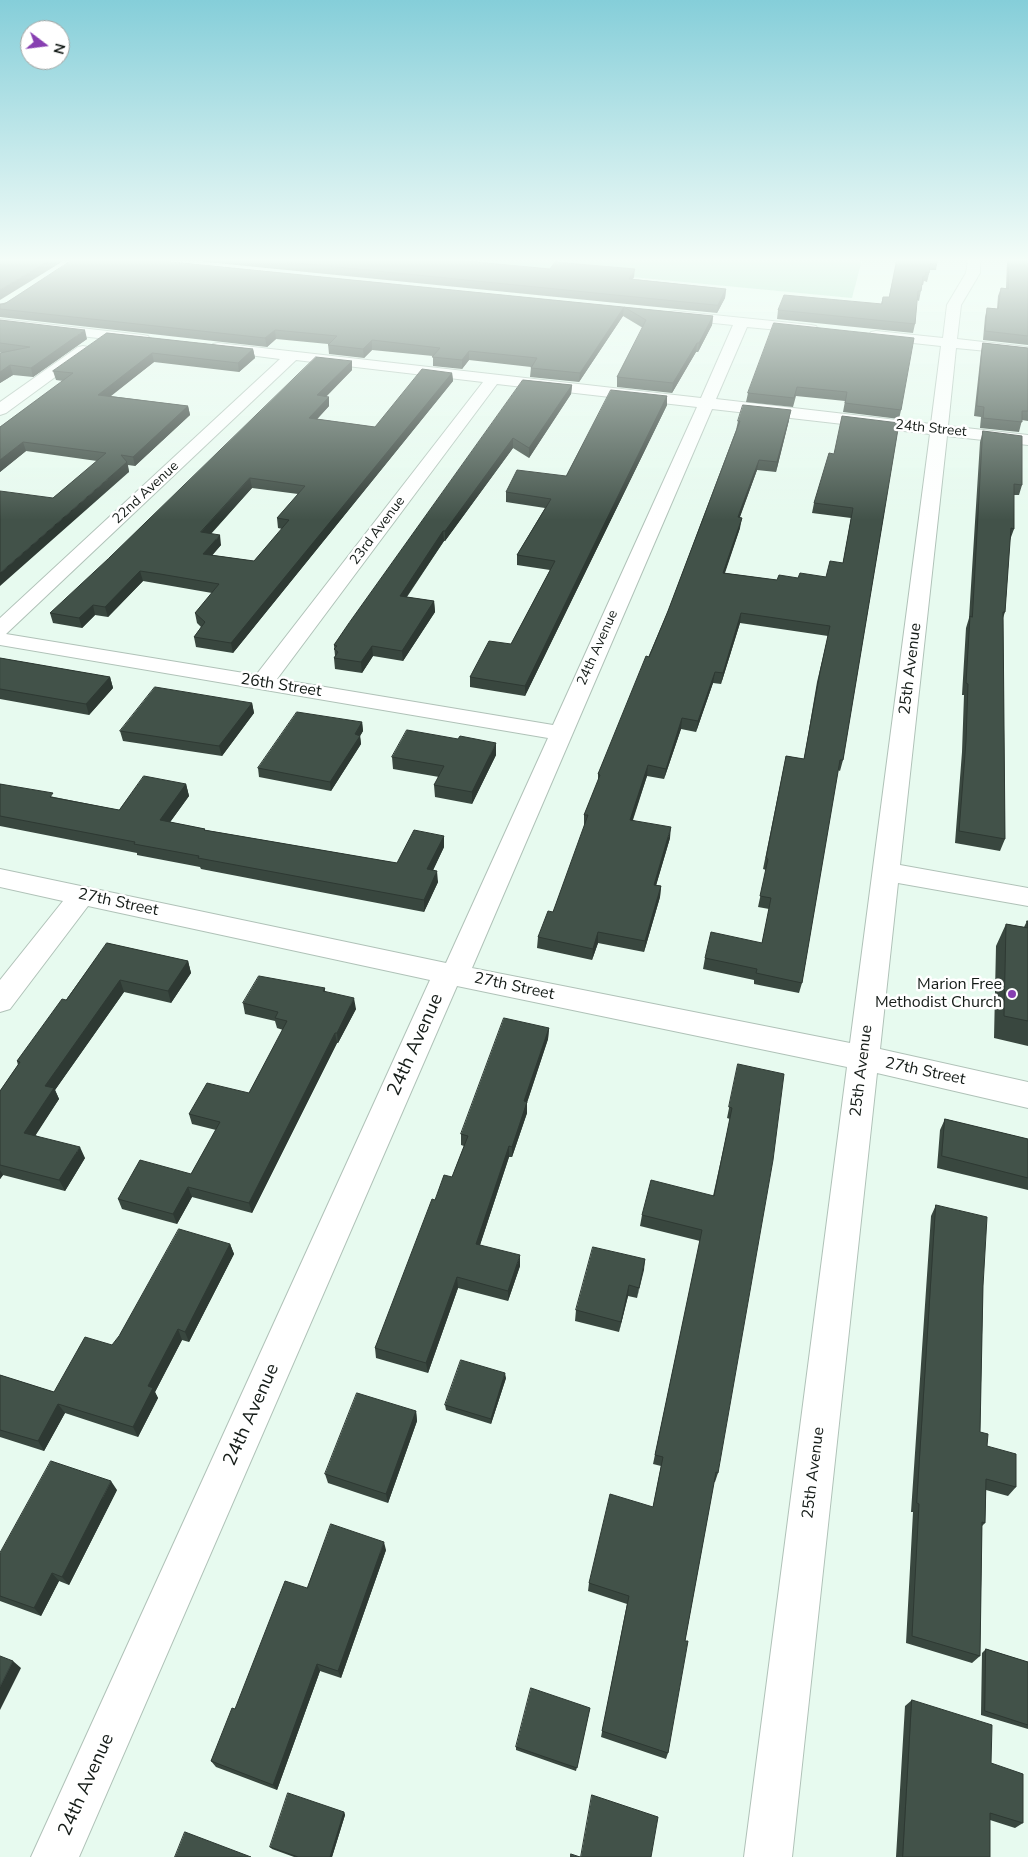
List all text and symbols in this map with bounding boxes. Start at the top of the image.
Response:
north arrow [20,20,70,70]
text: N [48,41,70,56]
street label: 24th Street [895,417,967,441]
street label: 22nd Avenue [109,458,183,528]
street label: 23rd Avenue [347,494,409,568]
street label: 24th Avenue [574,608,622,688]
street label: 25th Avenue [896,622,926,716]
street label: 26th Street [239,670,323,702]
street label: 27th Street [76,885,160,921]
street label: 27th Street [472,969,556,1005]
place label: Marion Free Methodist Church [875,975,1002,1013]
marker: Marion Free Methodist Church [1006,988,1018,1000]
street label: 24th Avenue [383,990,449,1100]
street label: 25th Avenue [847,1024,877,1118]
street label: 27th Street [883,1054,967,1090]
street label: 24th Avenue [219,1360,285,1470]
street label: 25th Avenue [799,1426,829,1520]
street label: 24th Avenue [54,1730,120,1840]

